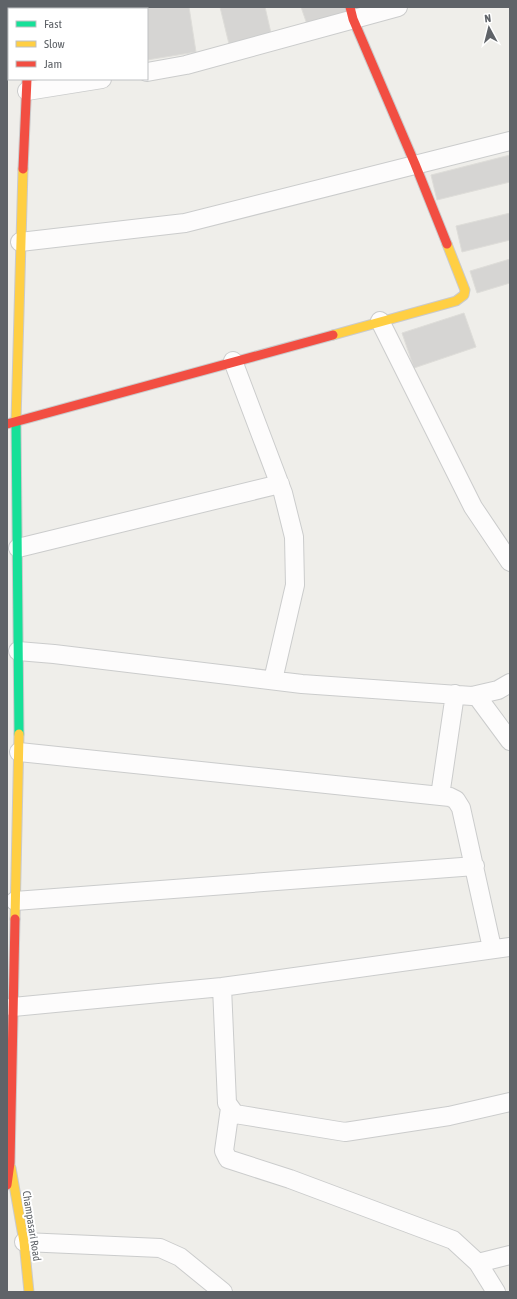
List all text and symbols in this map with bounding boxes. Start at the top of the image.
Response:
legend [8,8,148,80]
north arrow [469,8,509,48]
text: N [484,12,492,24]
text: Fast [44,17,62,31]
text: Slow [44,37,65,51]
text: Jam [44,57,62,71]
street label: Champasari Road [21,1190,43,1262]

